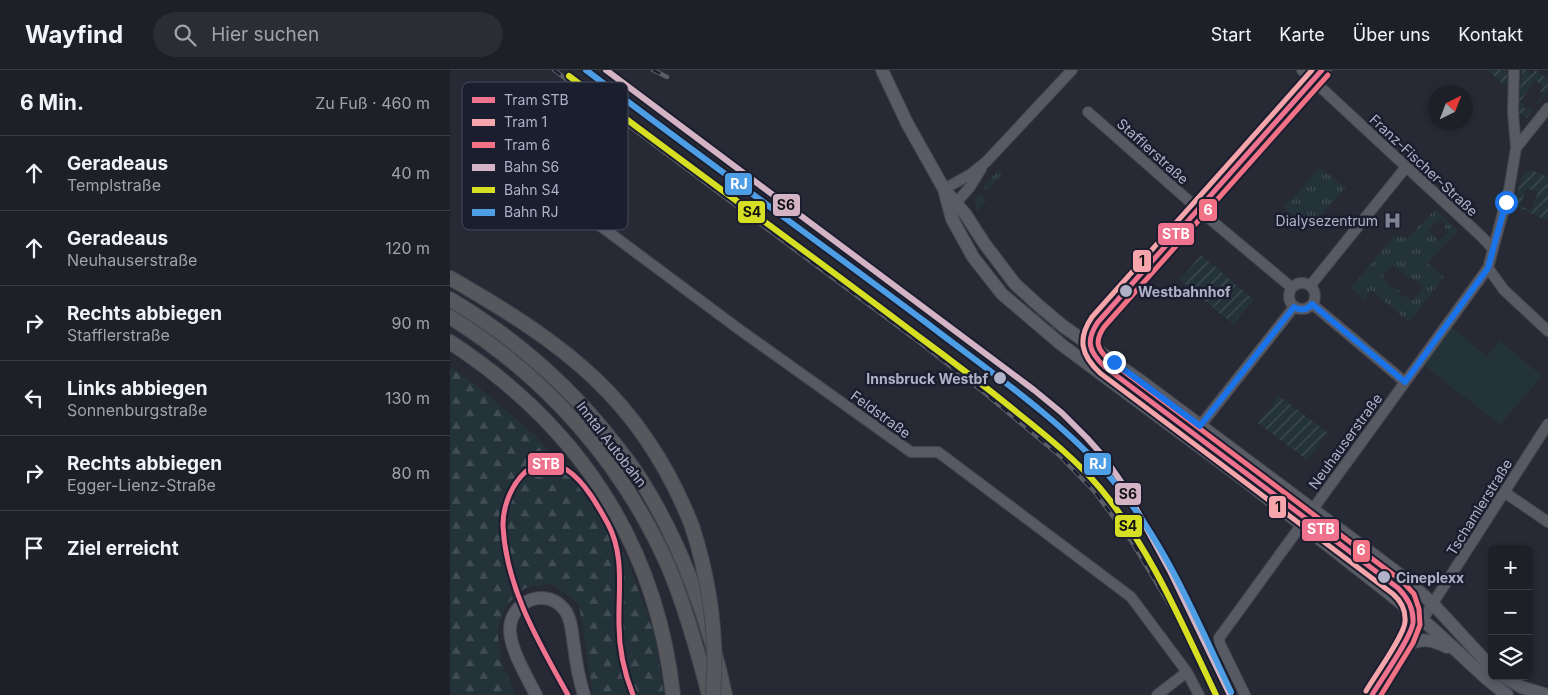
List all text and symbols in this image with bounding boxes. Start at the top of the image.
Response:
search box [153,12,503,57]
text: Wayfind [25,20,123,49]
icon: search [171,21,199,49]
text: Hier suchen [211,23,319,46]
text: Start [1211,24,1251,45]
text: Karte [1279,24,1325,45]
text: Über uns [1353,24,1430,45]
text: Kontakt [1458,24,1523,45]
legend [462,82,628,230]
north arrow [1428,85,1473,130]
text: 6 Min. [20,90,84,115]
text: Tram STB [504,91,569,108]
text: Zu Fuß · 460 m [315,93,430,113]
street label: Franz-Fischer-Straße [1366,111,1482,219]
text: Tram 1 [504,113,547,130]
street label: Stafflerstraße [1114,115,1192,187]
text: Tram 6 [504,136,550,153]
text: Geradeaus [67,152,168,175]
text: Bahn S6 [504,158,559,175]
icon: ahead [20,159,48,187]
text: 40 m [391,163,430,183]
line badge: RJ [724,172,753,196]
text: Templstraße [67,175,161,195]
text: RJ [730,175,748,192]
text: Bahn S4 [504,181,560,198]
route start [1495,191,1518,214]
line badge: S6 [772,193,801,217]
text: S6 [777,196,795,213]
line badge: 6 [1198,198,1218,222]
line badge: S4 [737,200,766,224]
text: 6 [1203,201,1213,218]
text: Bahn RJ [504,203,559,220]
text: S4 [743,203,761,220]
hospital icon: Dialysezentrum [1382,210,1402,230]
place label: Dialysezentrum [1276,212,1378,229]
line badge: STB [1157,222,1195,246]
text: STB [1162,225,1190,242]
text: Geradeaus [67,227,168,250]
icon: ahead [20,234,48,262]
text: 120 m [385,238,430,258]
line badge: 1 [1132,249,1152,273]
text: Neuhauserstraße [67,250,197,270]
text: 1 [1139,252,1145,269]
marker: Westbahnhof [1118,283,1134,299]
place label: Westbahnhof [1138,283,1231,300]
text: Rechts abbiegen [67,302,222,325]
icon: right [20,309,48,337]
text: 90 m [391,313,430,333]
text: Stafflerstraße [67,325,170,345]
route end [1103,351,1126,374]
place label: Innsbruck Westbf [866,370,988,387]
marker: Innsbruck Westbf [992,370,1008,386]
text: Links abbiegen [67,377,208,400]
icon: left [20,384,48,412]
street label: Feldstraße [848,387,914,441]
text: 130 m [385,388,430,408]
street label: Neuhauserstraße [1305,390,1385,492]
street label: Inntal Autobahn [573,398,651,490]
text: Sonnenburgstraße [67,400,207,420]
text: Rechts abbiegen [67,452,222,475]
line badge: STB [527,452,565,476]
line badge: RJ [1083,452,1112,476]
text: STB [532,455,560,472]
text: RJ [1089,455,1107,472]
street label: Tschamlerstraße [1443,456,1515,558]
icon: right [20,459,48,487]
text: 80 m [391,463,430,483]
text: Egger-Lienz-Straße [67,475,216,495]
line badge: S6 [1114,482,1142,506]
text: S6 [1119,485,1137,502]
line badge: 1 [1268,495,1287,519]
text: 1 [1275,498,1281,515]
line badge: S4 [1114,514,1143,538]
text: S4 [1119,517,1137,534]
line badge: STB [1301,518,1340,542]
text: STB [1307,520,1335,537]
icon: arrive [20,534,48,562]
text: Ziel erreicht [67,537,179,560]
line badge: 6 [1352,539,1371,563]
text: 6 [1356,541,1366,558]
map controls [1488,545,1533,680]
button: + [1488,545,1533,590]
marker: Cineplexx [1376,569,1392,585]
place label: Cineplexx [1396,569,1464,586]
button: − [1488,590,1533,635]
button: layers [1488,635,1533,680]

